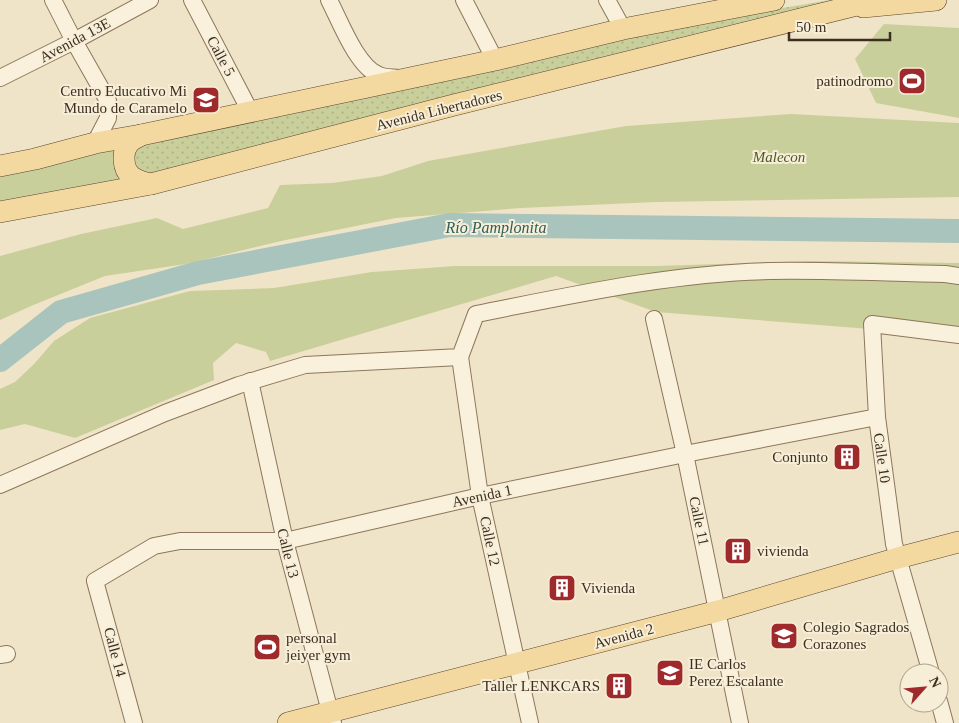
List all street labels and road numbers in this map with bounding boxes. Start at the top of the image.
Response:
street label: Avenida 13E [37,15,113,65]
street label: Calle 5 [204,33,238,79]
street label: Avenida Libertadores [374,87,504,133]
street label: Calle 10 [871,432,893,484]
street label: Avenida 1 [451,482,513,510]
street label: Calle 11 [686,495,712,547]
street label: Calle 12 [477,515,503,567]
street label: Calle 13 [274,527,302,579]
street label: Avenida 2 [592,620,656,652]
street label: Calle 14 [101,626,129,679]

